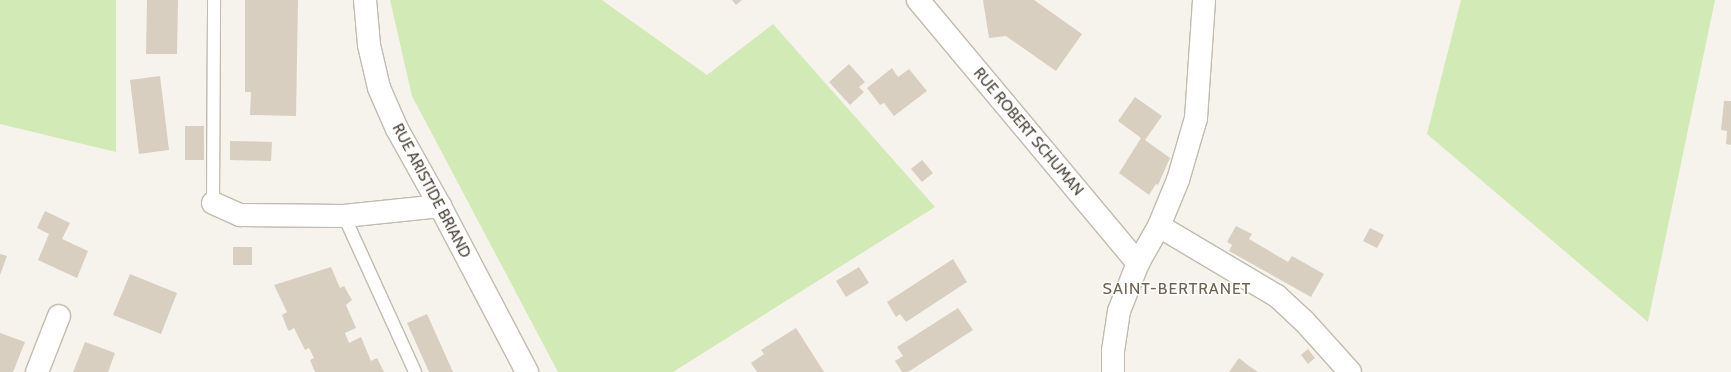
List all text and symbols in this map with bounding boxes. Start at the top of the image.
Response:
street label: RUE ROBERT SCHUMAN [969,65,1087,199]
street label: RUE ARISTIDE BRIAND [388,121,474,261]
district label: SAINT-BERTRANET [1103,279,1251,299]

